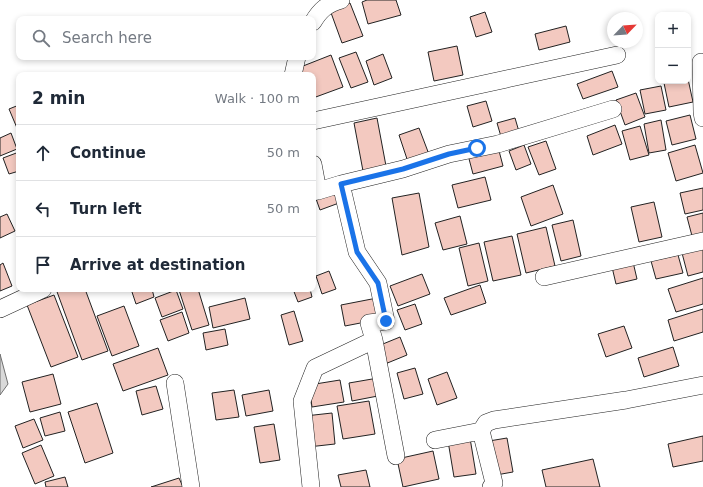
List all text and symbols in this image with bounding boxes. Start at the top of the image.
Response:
north arrow [607,12,643,48]
map controls [655,12,691,84]
button: + [655,12,691,48]
search box [16,16,316,60]
icon: search [30,27,52,49]
text: Search here [62,29,152,47]
button: − [655,48,691,84]
text: 2 min [32,88,85,108]
text: Walk · 100 m [215,91,300,106]
route start [468,139,486,157]
icon: ahead [32,142,54,164]
text: Continue [70,144,146,162]
text: 50 m [267,145,300,160]
icon: left [32,198,54,220]
text: Turn left [70,200,142,218]
text: 50 m [267,201,300,216]
icon: arrive [32,254,54,276]
text: Arrive at destination [70,256,245,274]
route end [377,312,395,330]

